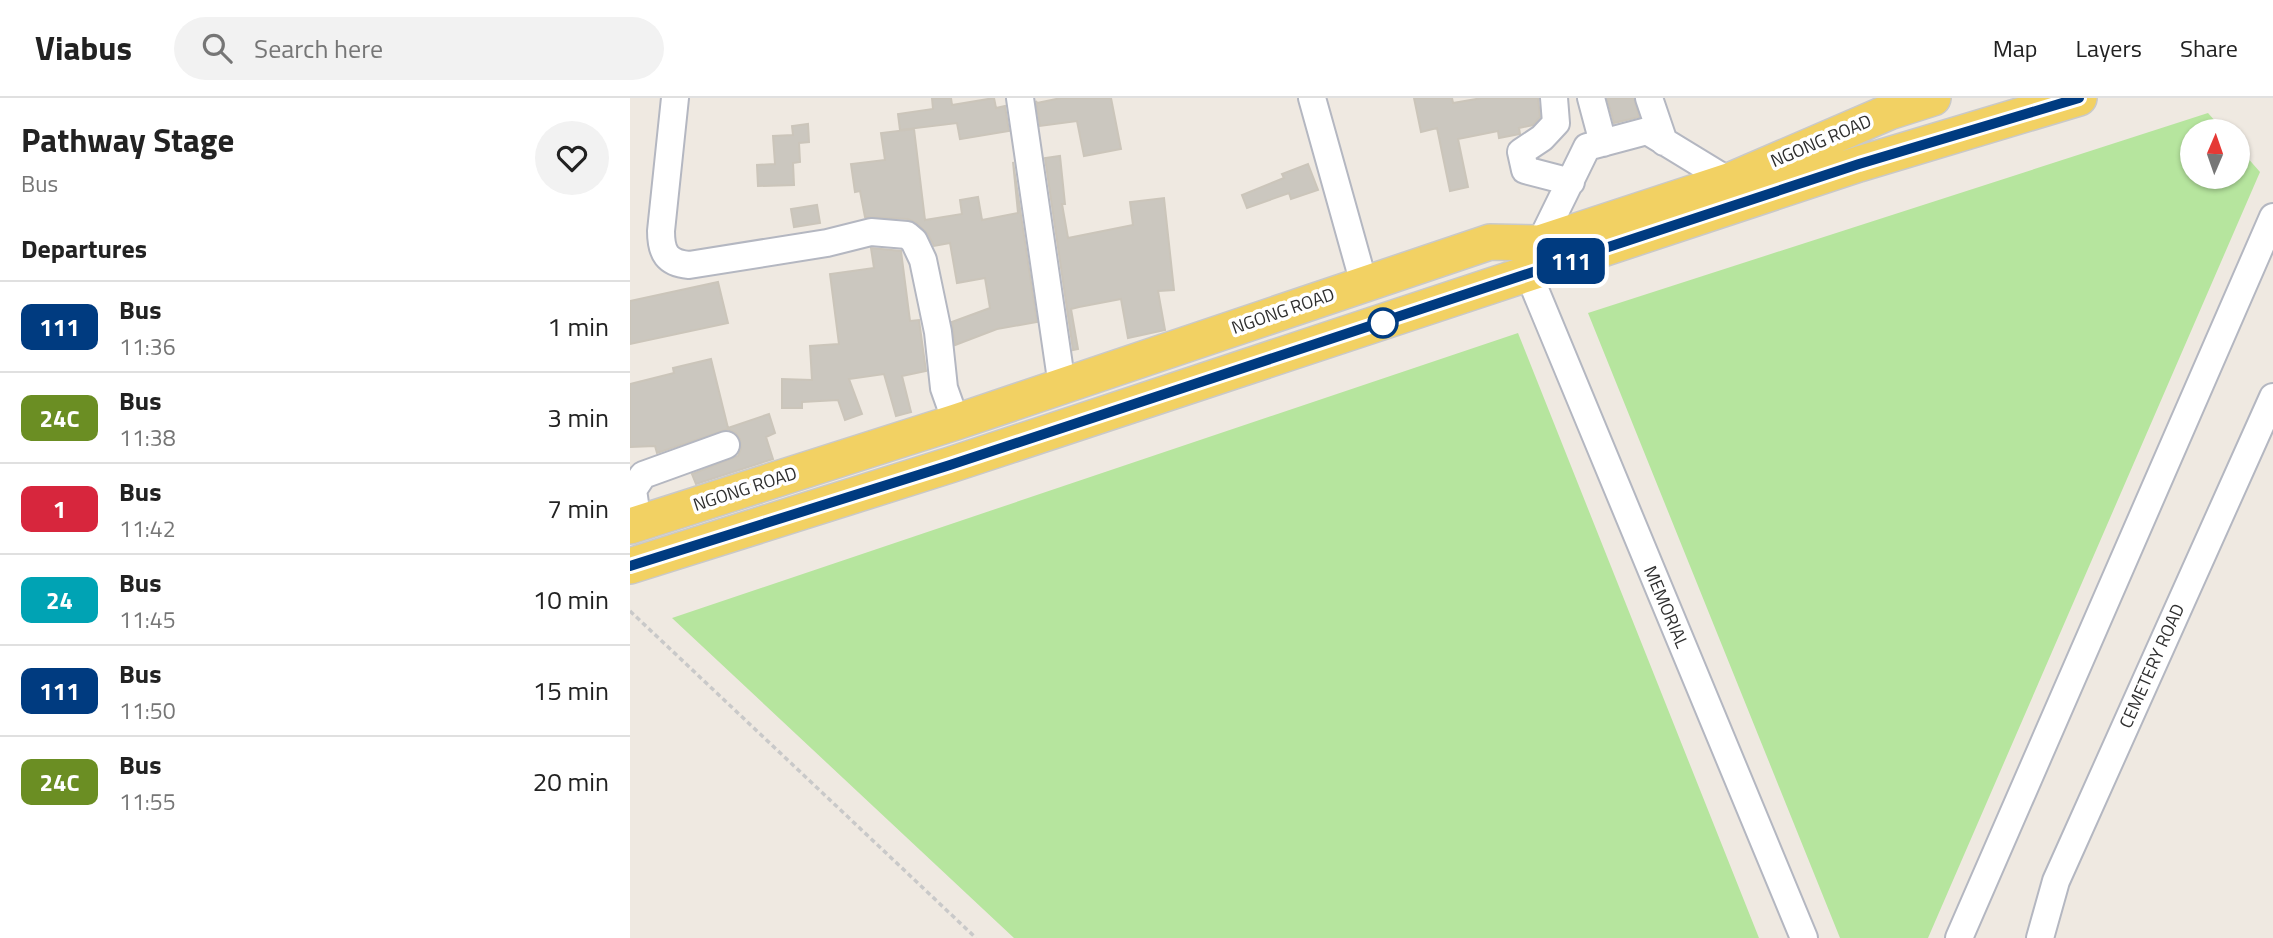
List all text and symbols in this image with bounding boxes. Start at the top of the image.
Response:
search box [174,17,664,80]
text: Viabus [35,23,132,73]
icon: search [198,29,236,67]
text: Search here [254,29,383,68]
text: Map [1993,30,2038,66]
text: Layers [2076,30,2142,66]
text: Share [2180,30,2238,66]
street label: NGONG ROAD [1766,107,1876,174]
text: Pathway Stage [21,115,234,165]
north arrow [2180,119,2250,189]
map controls [2180,119,2250,189]
button: heart [535,121,609,195]
text: Bus [21,166,58,201]
text: Departures [21,229,147,268]
line badge: 111 [1531,238,1611,284]
text: 111 [1551,243,1591,279]
street label: NGONG ROAD [1228,280,1338,341]
text: Bus [119,290,161,329]
text: 1 min [547,307,609,346]
unlabelled marker [1368,308,1398,338]
text: 111 [39,309,80,345]
text: 11:36 [119,329,176,364]
text: Bus [119,381,161,420]
text: 3 min [547,398,609,437]
text: 24C [40,400,79,436]
text: 11:38 [119,420,176,455]
street label: NGONG ROAD [690,459,800,518]
text: Bus [119,472,161,511]
text: 7 min [547,489,609,528]
text: 1 [53,491,66,527]
text: 11:42 [119,511,176,546]
street label: MEMORIAL [1637,562,1696,652]
text: Bus [119,563,161,602]
text: 10 min [533,580,609,619]
text: 24 [46,582,73,618]
street label: CEMETERY ROAD [2112,599,2191,732]
text: 11:45 [119,602,176,637]
text: Bus [119,654,161,693]
text: 15 min [533,671,609,710]
text: 111 [39,673,80,709]
text: 11:50 [119,693,176,728]
text: Bus [119,745,161,784]
text: 20 min [533,762,609,801]
text: 24C [40,764,79,800]
text: 11:55 [119,784,176,819]

